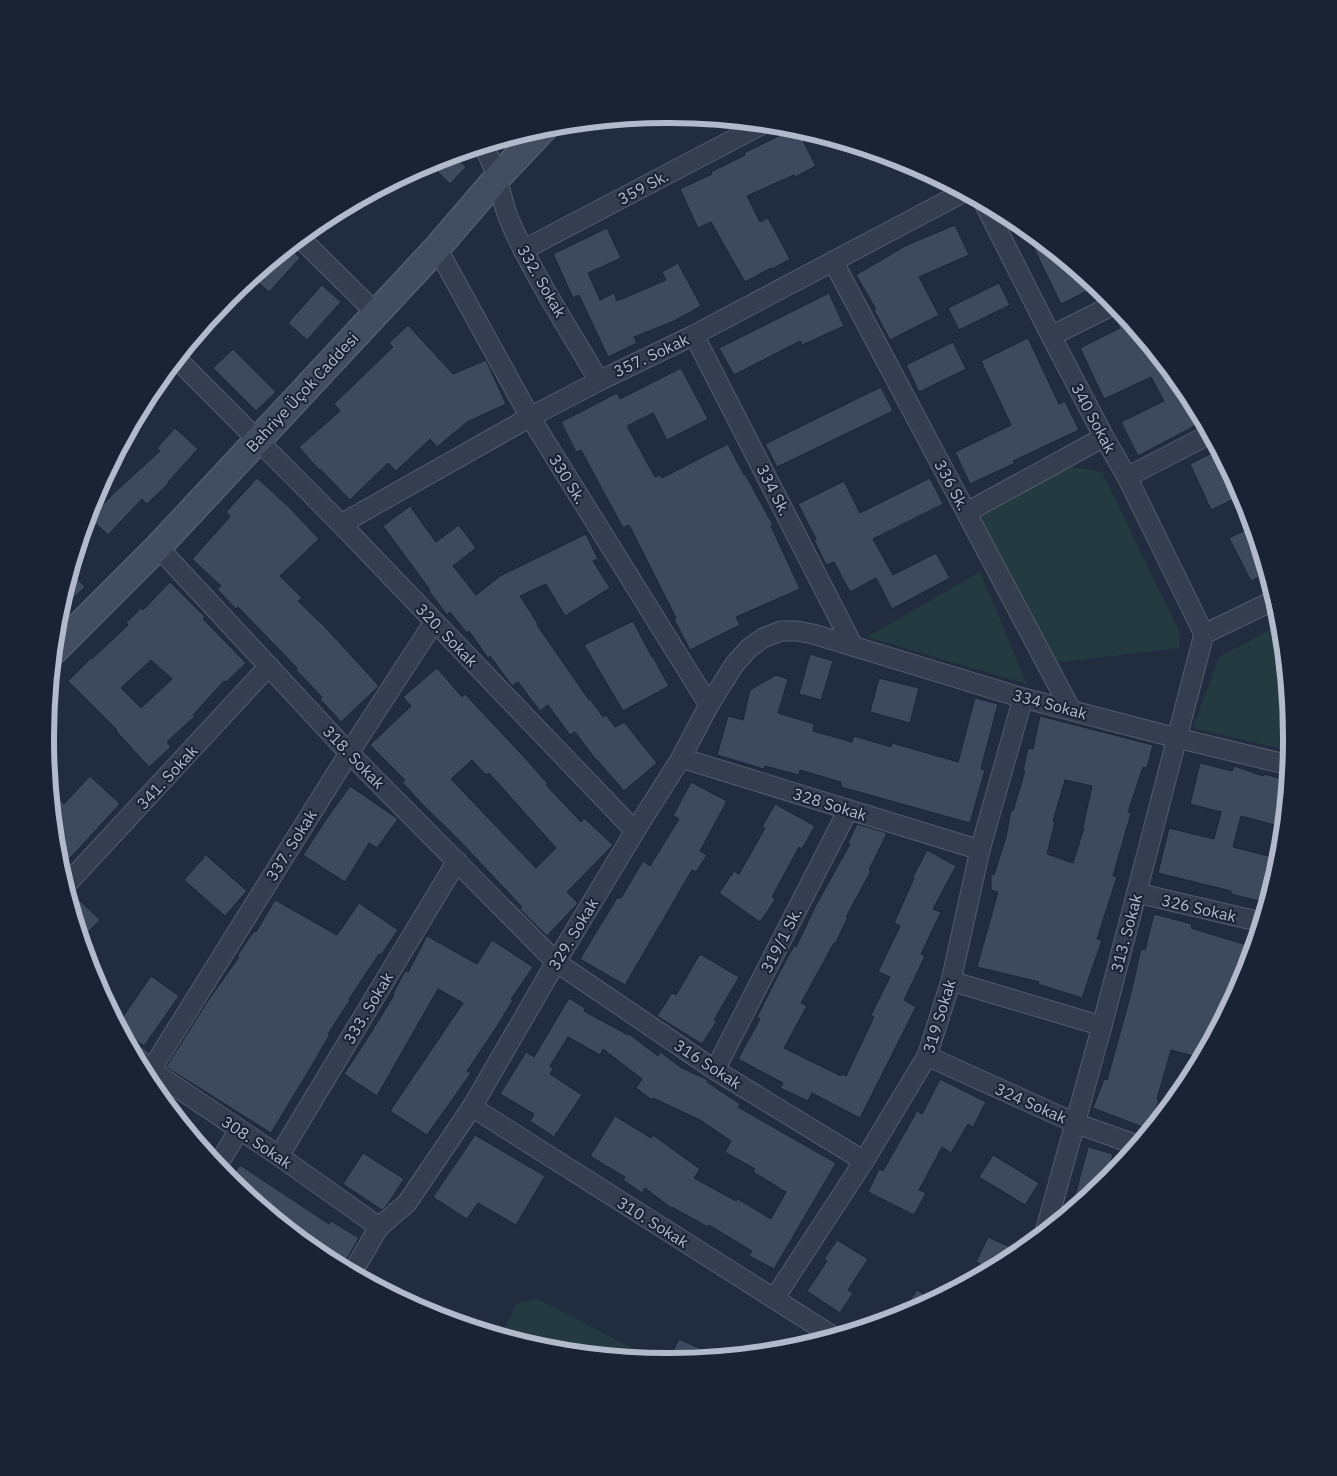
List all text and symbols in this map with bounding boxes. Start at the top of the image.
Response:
street label: 359 Sk. [614,165,672,209]
street label: 332. Sokak [513,241,571,321]
street label: Bahriye Üçok Caddesi [241,328,363,456]
street label: 357. Sokak [610,329,692,381]
street label: 340 Sokak [1067,380,1121,457]
street label: 330 Sk. [545,451,591,507]
street label: 336 Sk. [930,456,974,514]
street label: 334 Sk. [753,461,795,519]
street label: 320. Sokak [412,599,483,671]
street label: 334 Sokak [1011,684,1090,724]
street label: 318. Sokak [319,721,390,793]
street label: 341. Sokak [132,740,202,813]
street label: 328 Sokak [791,783,870,825]
street label: 337. Sokak [261,805,321,884]
street label: 326 Sokak [1160,890,1239,926]
street label: 313. Sokak [1106,891,1146,974]
street label: 329. Sokak [544,894,603,974]
street label: 319/1 Sk. [756,904,806,976]
street label: 333. Sokak [339,968,398,1048]
street label: 319 Sokak [918,976,960,1055]
street label: 316 Sokak [671,1035,746,1093]
street label: 324 Sokak [992,1078,1070,1128]
street label: 308. Sokak [218,1111,296,1173]
street label: 310. Sokak [614,1192,693,1252]

